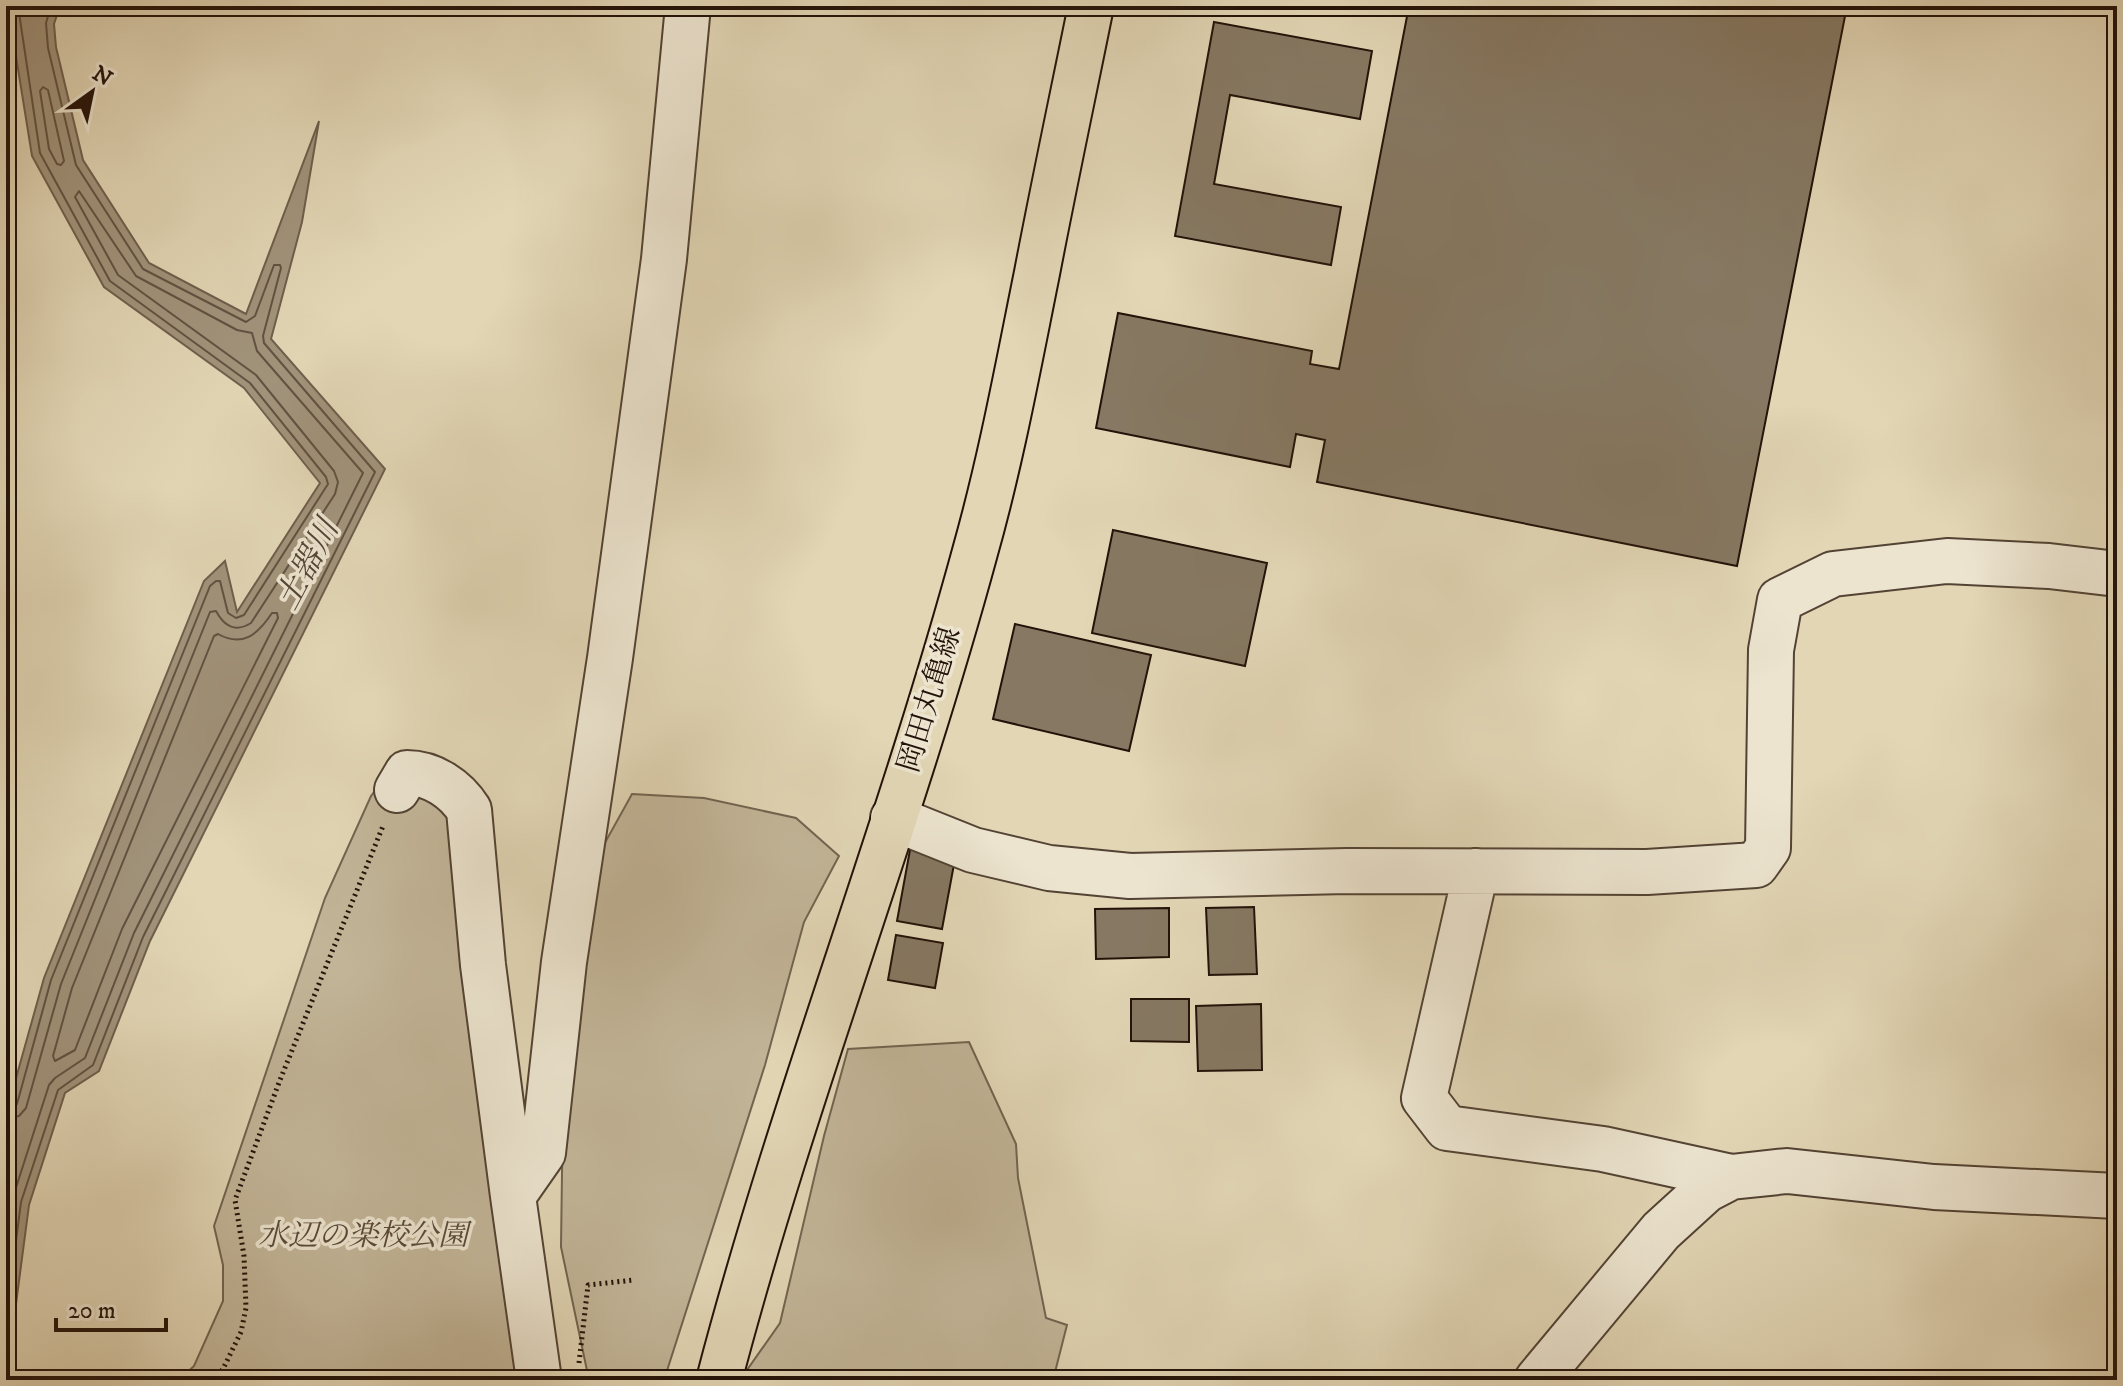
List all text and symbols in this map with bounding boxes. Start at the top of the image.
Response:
north arrow [52,52,132,132]
text: N [87,60,117,93]
water label: 土器川 [268,511,350,617]
street label: 岡田丸亀線 [890,623,970,777]
park label: 水辺の楽校公園 [258,1218,473,1255]
scale bar [56,1282,166,1332]
text: 20 m [68,1296,116,1326]

